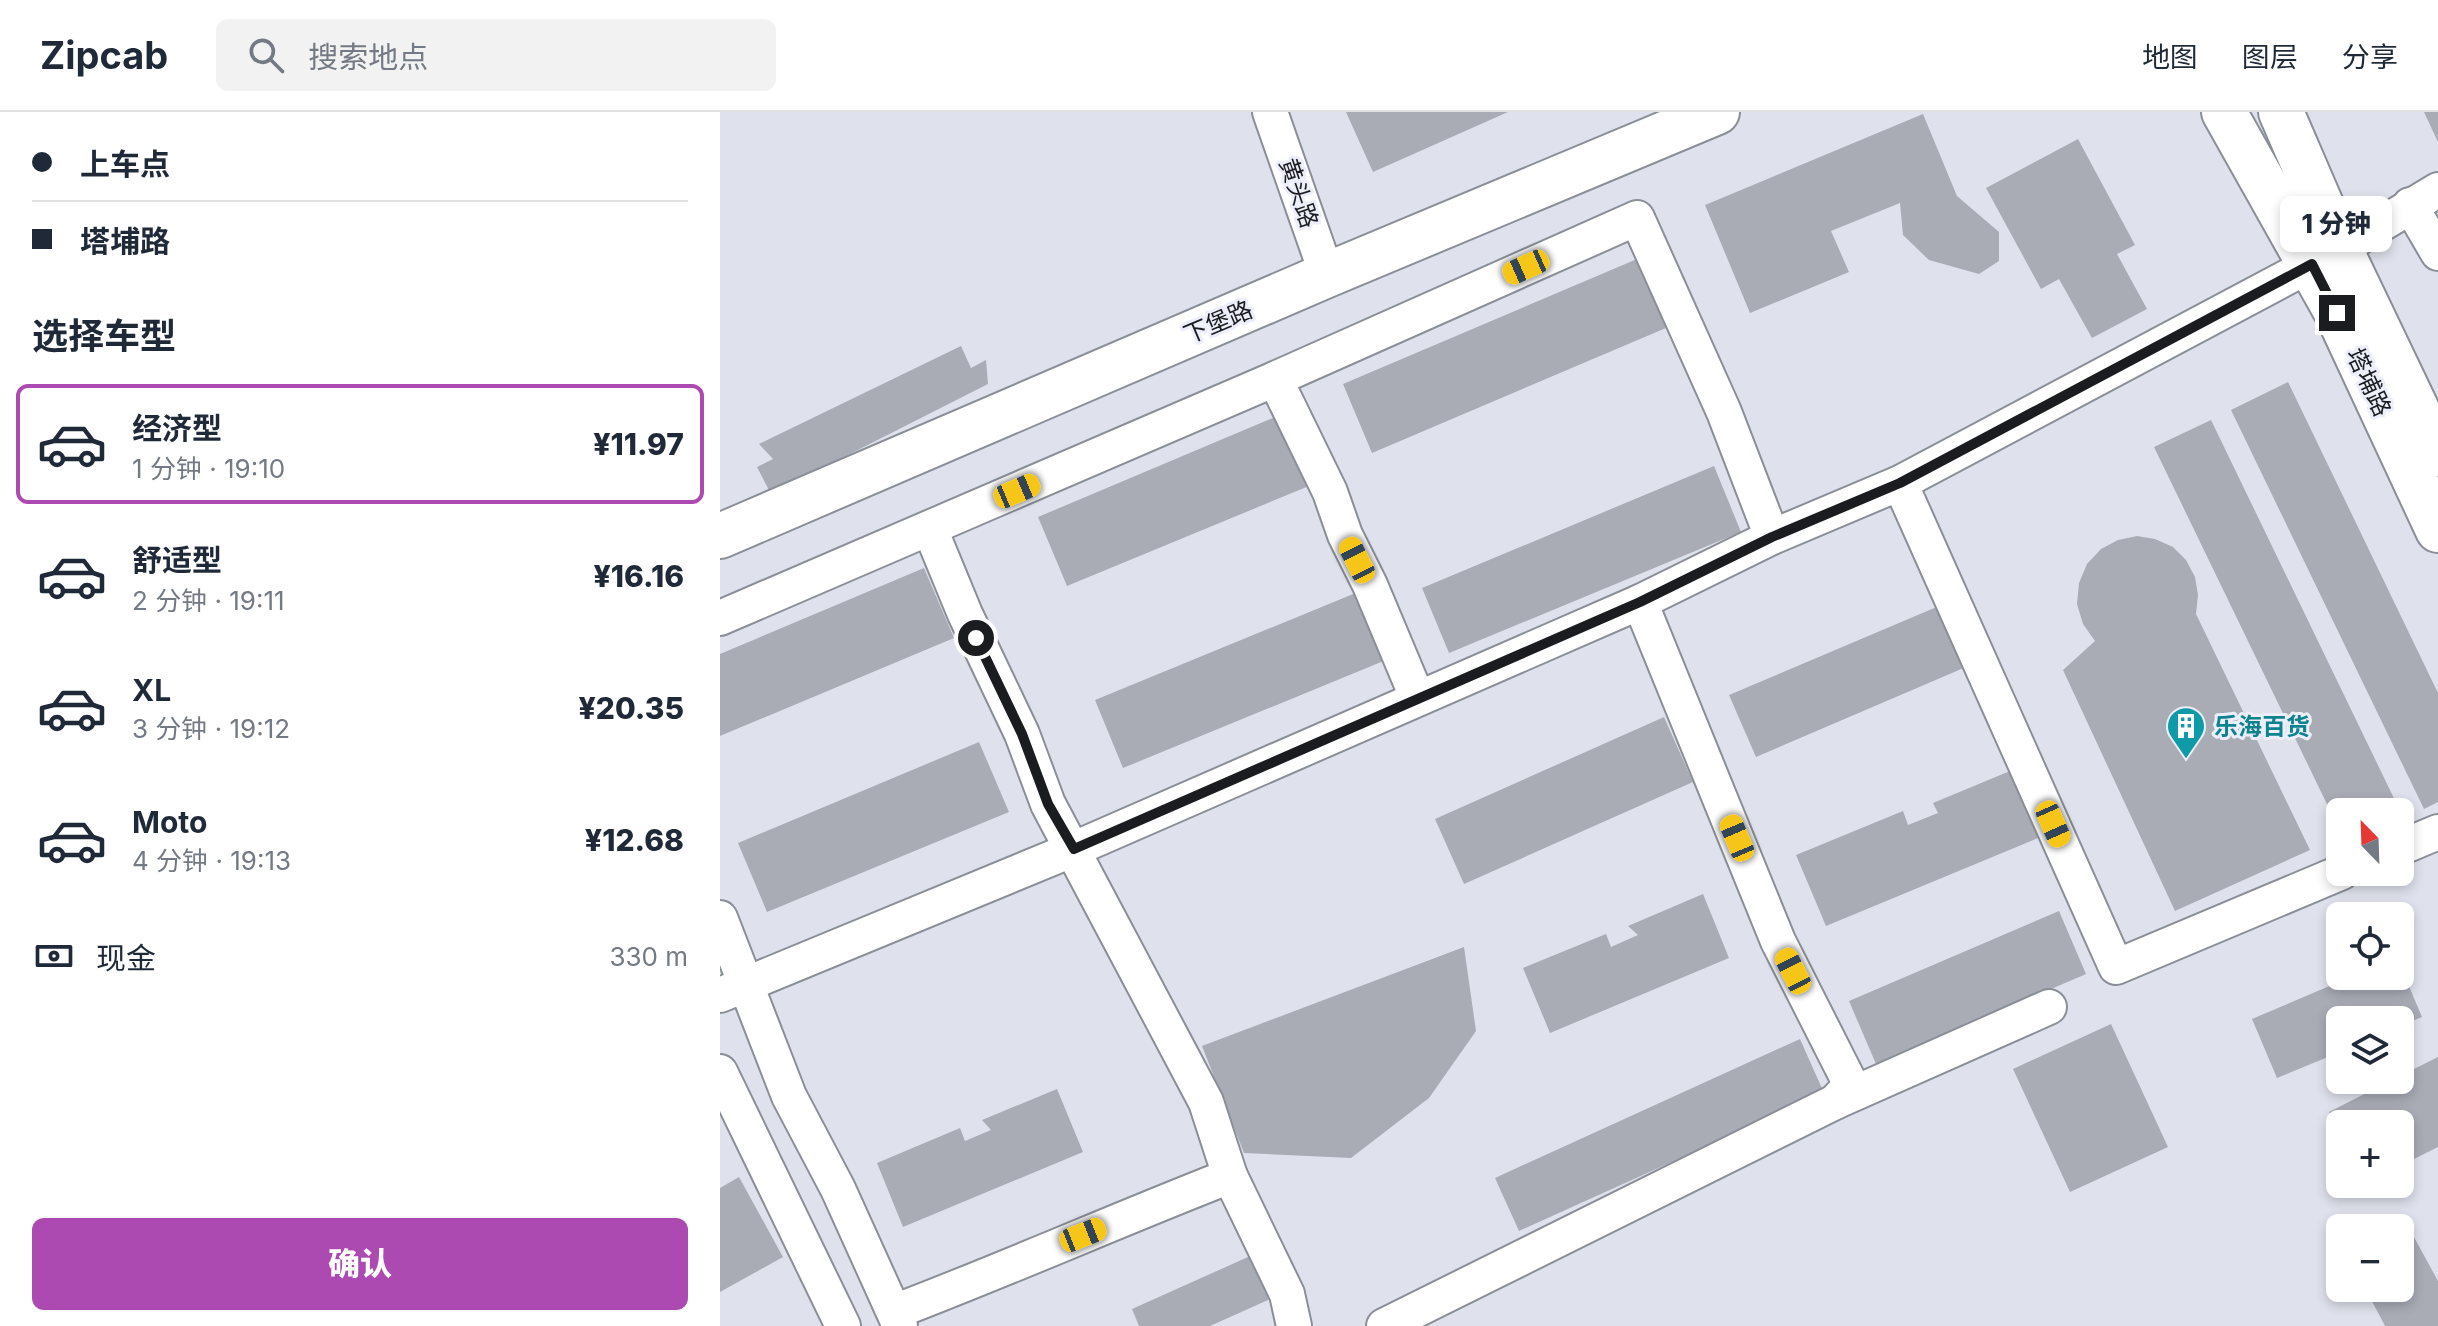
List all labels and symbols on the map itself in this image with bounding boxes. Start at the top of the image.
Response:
street label: 黄头路 [1274,154,1324,232]
callout: 1 分钟 [2281,197,2393,253]
car [1499,246,1553,288]
street label: 下堡路 [1179,295,1257,349]
route end [2319,295,2355,331]
street label: 塔埔路 [2341,343,2397,421]
car [990,471,1044,511]
car [1335,533,1379,587]
route start [958,620,994,656]
building icon: 乐海百货 [2165,705,2207,760]
place label: 乐海百货 [2214,712,2310,741]
car [2032,797,2074,851]
north arrow [2326,798,2414,886]
car [1717,811,1757,865]
car [1771,944,1815,998]
car [1056,1215,1110,1255]

